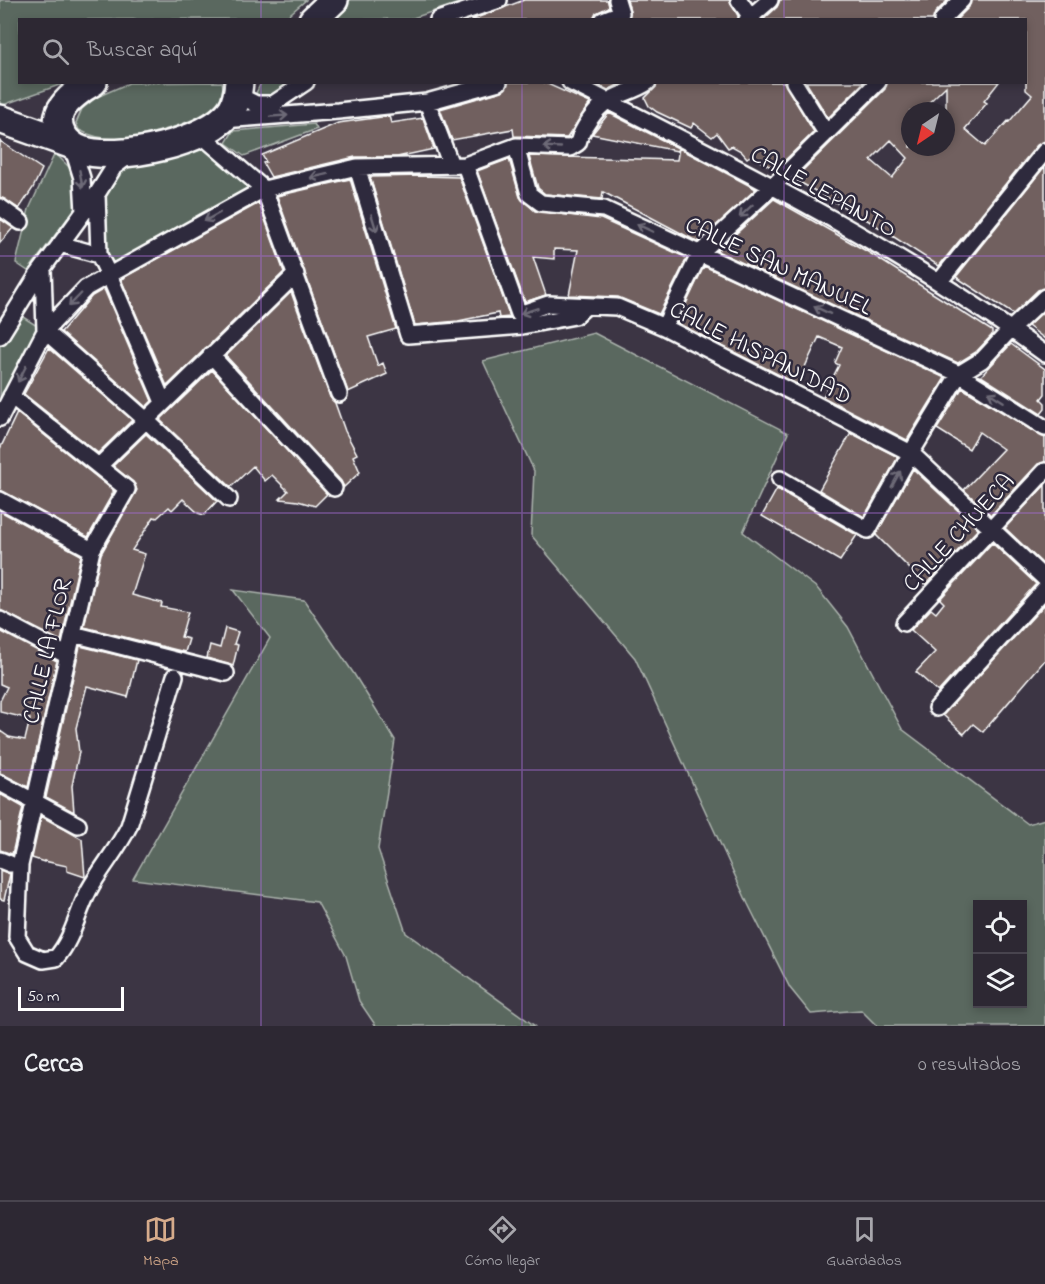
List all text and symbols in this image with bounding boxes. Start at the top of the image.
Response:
search box [18,18,1027,84]
icon: search [39,35,72,68]
text: Buscar aquí [87,35,197,67]
north arrow [901,102,955,156]
one-way arrow [268,110,288,121]
street label: CALLE LEPANTO [743,138,902,248]
one-way arrow [542,142,562,153]
one-way arrow [75,168,86,188]
one-way arrow [310,170,329,182]
one-way arrow [738,204,753,218]
street label: CALLE SAN MANUEL [679,209,877,326]
one-way arrow [204,212,222,223]
one-way arrow [369,213,380,232]
one-way arrow [636,221,654,233]
one-way arrow [67,293,82,308]
street label: CALLE HISPANIDAD [663,293,857,415]
one-way arrow [813,303,831,315]
one-way arrow [520,306,538,317]
one-way arrow [16,365,28,383]
one-way arrow [988,391,1004,403]
street label: CALLE CHUECA [896,467,1024,601]
one-way arrow [891,471,903,488]
street label: CALLE LA FLOR [15,575,82,728]
map controls [973,900,1027,1008]
button: locate [973,900,1027,954]
button: layers [973,954,1027,1008]
scale bar [18,984,124,1012]
text: 50 m [27,985,59,1009]
text: Cerca [24,1046,84,1084]
text: 0 resultados [918,1051,1021,1080]
tab: Mapa [143,1213,179,1273]
tab: Cómo llegar [465,1213,540,1273]
tab: Guardados [826,1213,902,1273]

